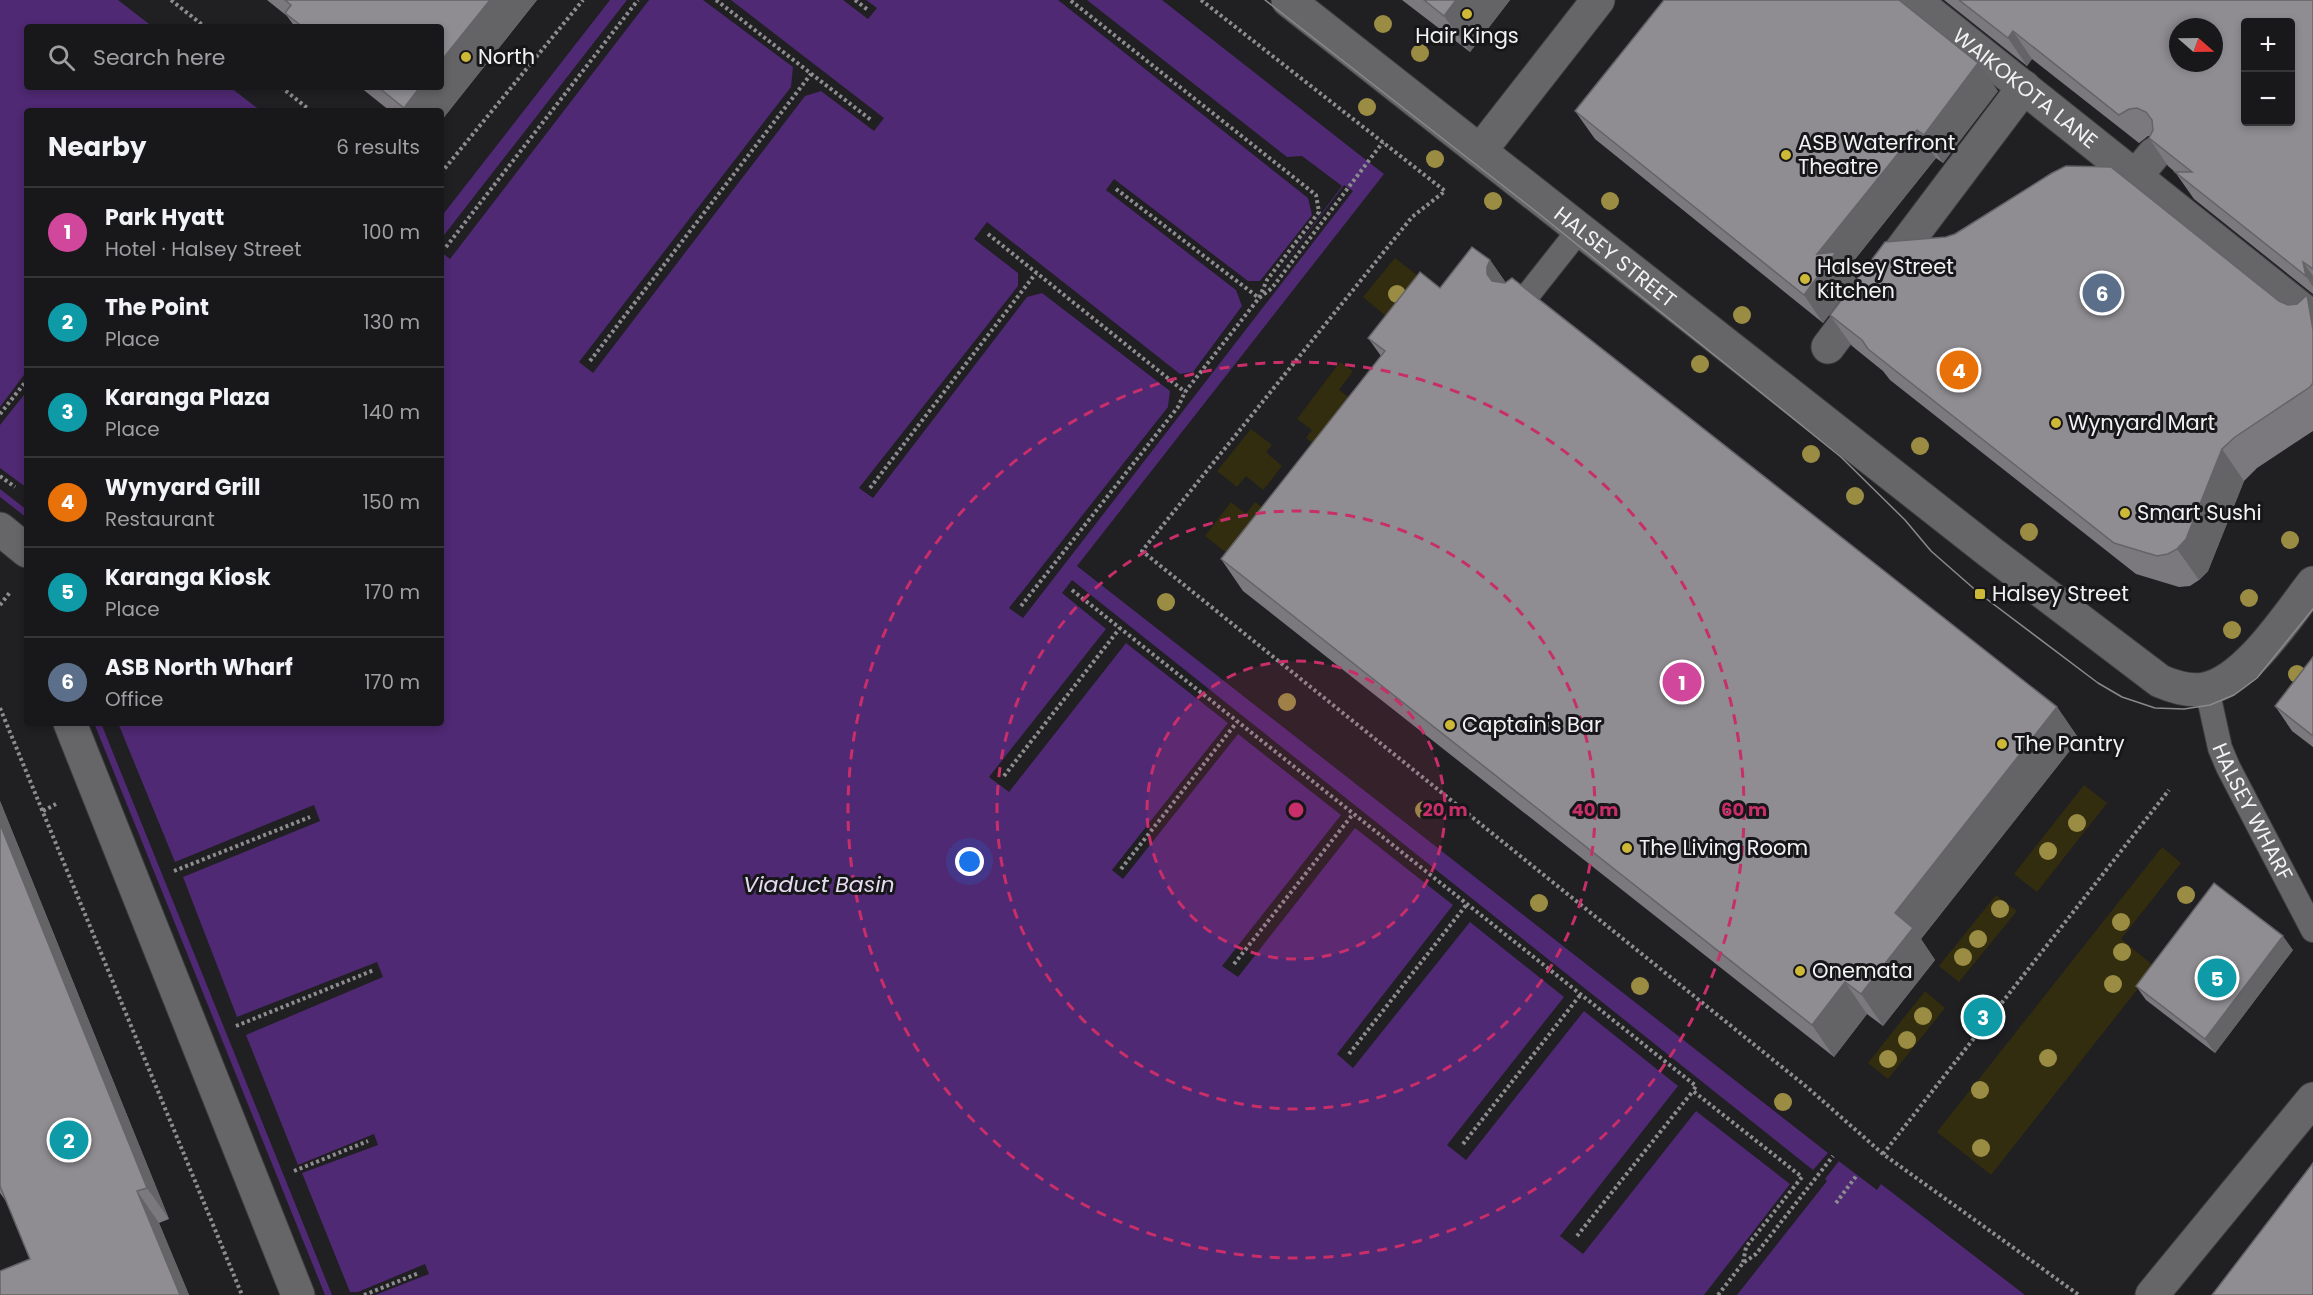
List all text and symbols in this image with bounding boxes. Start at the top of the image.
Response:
marker: Hair Kings [1460,7,1474,21]
north arrow [2169,18,2223,72]
map controls [2241,18,2295,126]
button: + [2241,18,2295,72]
place label: Hair Kings [1415,21,1519,50]
street label: WAIKOKOTA LANE [1947,21,2104,155]
search box [24,24,444,90]
icon: search [45,41,78,74]
text: Search here [93,42,226,73]
place label: North [478,42,535,71]
marker: North [459,50,473,64]
button: − [2241,72,2295,126]
place label: ASB Waterfront Theatre [1798,128,1955,181]
text: Nearby [48,129,146,165]
text: 6 results [336,133,420,161]
marker: ASB Waterfront Theatre [1779,148,1793,162]
street label: HALSEY STREET [1548,200,1683,314]
text: Park Hyatt [105,202,224,233]
text: 1 [64,218,71,246]
text: 100 m [363,218,420,246]
text: Hotel · Halsey Street [105,235,301,263]
place label: Halsey Street Kitchen [1817,252,1954,305]
pin: 6 [2082,270,2122,316]
marker: Halsey Street Kitchen [1798,272,1812,286]
text: The Point [105,292,209,323]
text: 2 [62,308,73,336]
text: 130 m [363,308,420,336]
text: Place [105,325,160,353]
pin: 4 [1940,348,1978,392]
text: Karanga Plaza [105,382,270,413]
text: 3 [61,398,74,426]
text: 140 m [363,398,420,426]
place label: Wynyard Mart [2068,408,2215,437]
text: Place [105,415,160,443]
marker: Wynyard Mart [2049,416,2063,430]
text: Wynyard Grill [105,472,260,503]
text: 4 [61,488,74,516]
text: 150 m [363,488,420,516]
place label: Smart Sushi [2137,498,2262,527]
text: Restaurant [105,505,215,533]
marker: Smart Sushi [2118,506,2132,520]
text: Karanga Kiosk [105,562,271,593]
text: 5 [61,578,74,606]
text: 170 m [364,578,420,606]
place label: Halsey Street [1992,579,2129,608]
marker: Halsey Street [1973,587,1987,601]
text: Place [105,595,160,623]
text: ASB North Wharf [105,652,293,683]
pin: 1 [1662,660,1702,704]
text: 6 [61,668,74,696]
text: 170 m [364,668,420,696]
text: Office [105,685,163,713]
place label: Captain's Bar [1462,710,1602,739]
marker: Captain's Bar [1443,718,1457,732]
place label: The Pantry [2014,729,2125,758]
marker: The Pantry [1995,737,2009,751]
street label: HALSEY WHARF [2206,738,2300,886]
text: 20 m [1423,797,1467,822]
text: 40 m [1572,797,1618,822]
text: 60 m [1721,797,1767,822]
centre of rings [1286,800,1306,820]
place label: The Living Room [1639,833,1808,862]
marker: The Living Room [1620,841,1634,855]
your location [955,847,984,876]
water label: Viaduct Basin [743,869,895,900]
place label: Onemata [1812,956,1913,985]
pin: 5 [2198,956,2236,1000]
marker: Onemata [1793,964,1807,978]
pin: 3 [1964,994,2002,1040]
pin: 2 [50,1118,88,1162]

